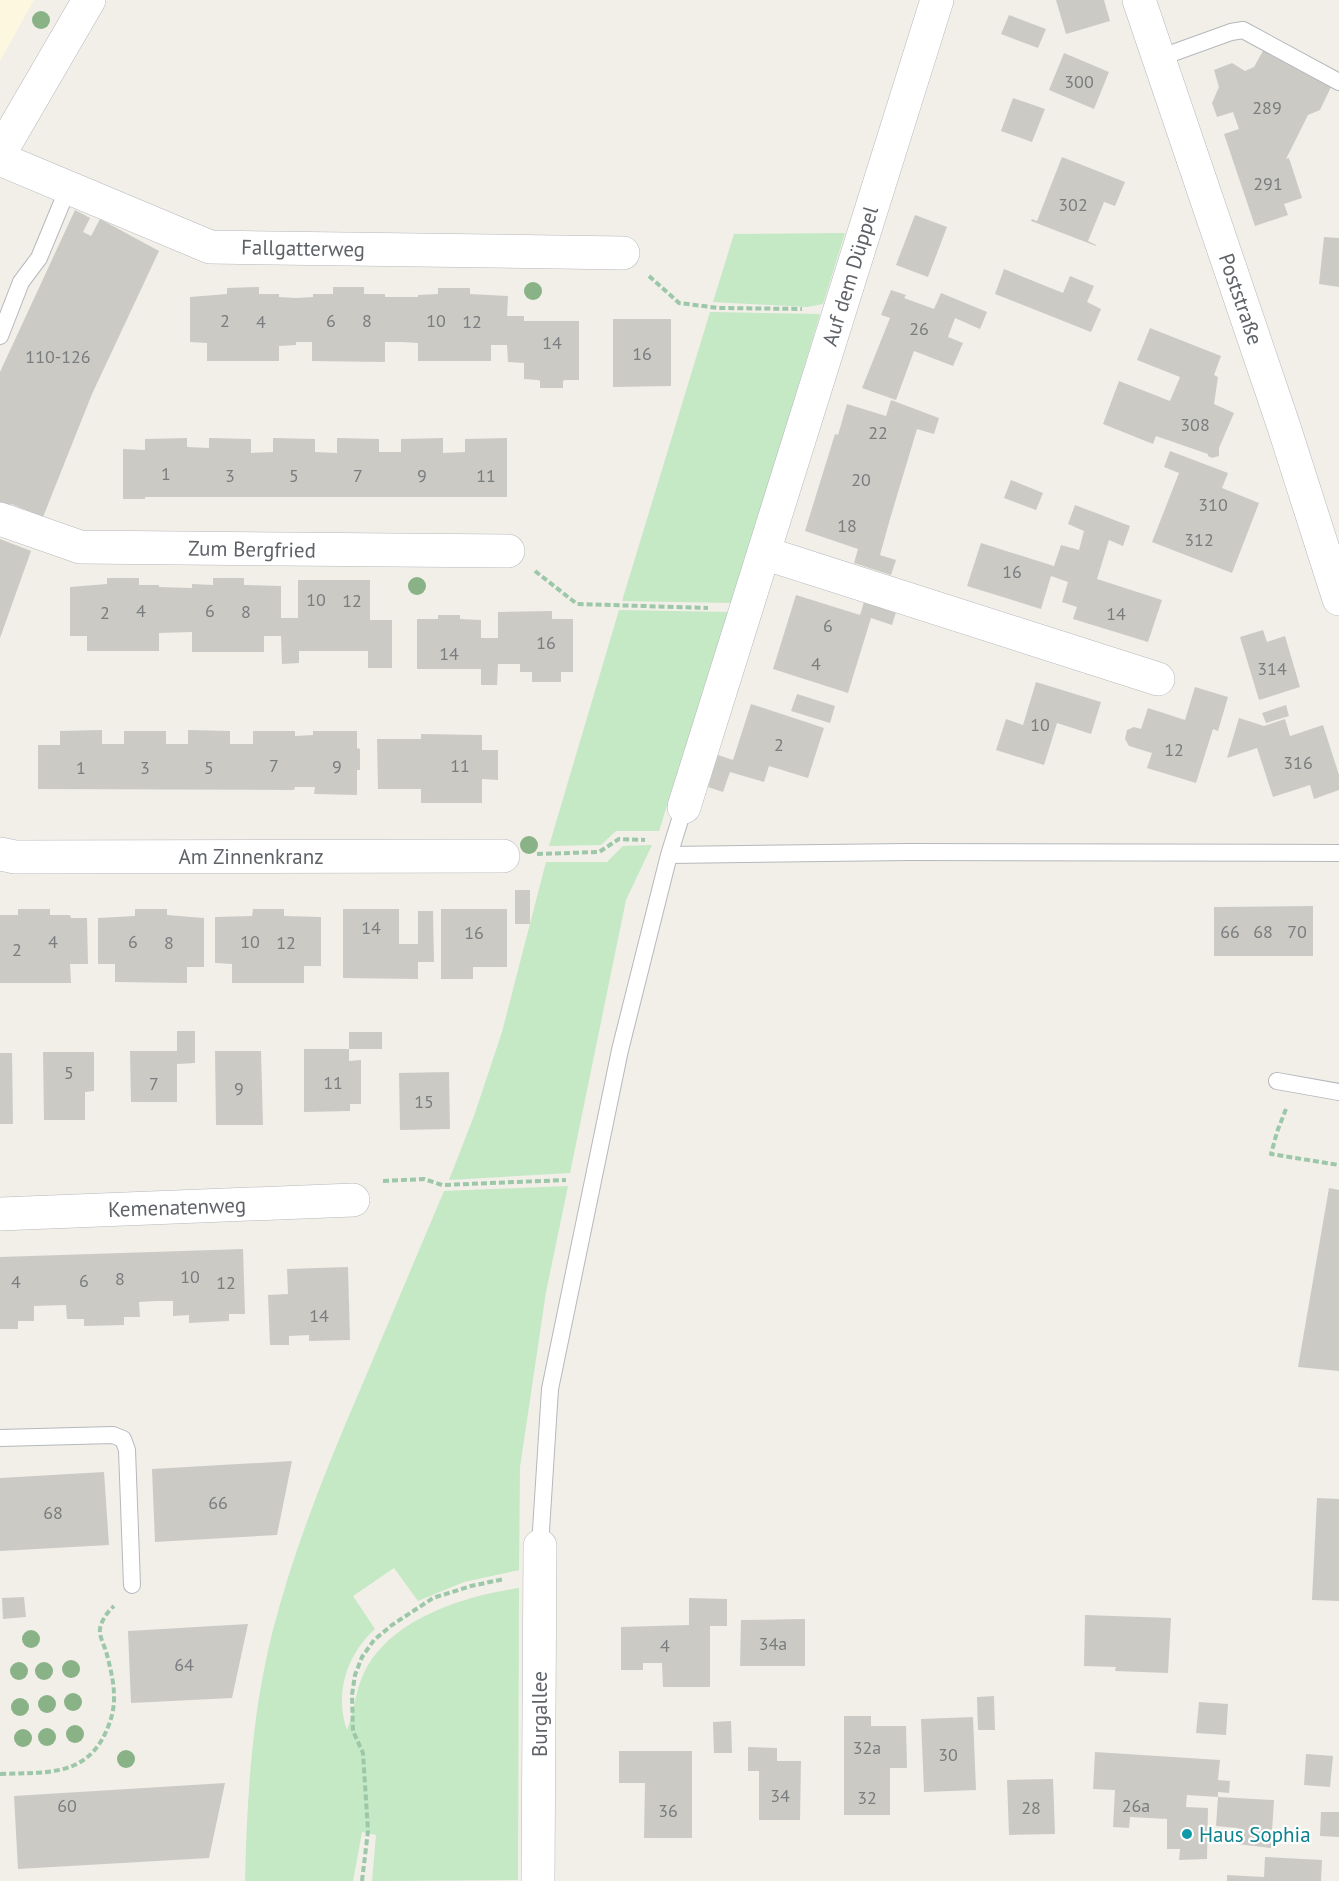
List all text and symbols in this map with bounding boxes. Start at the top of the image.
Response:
house number: 300 [1064,70,1094,93]
house number: 289 [1252,96,1282,119]
house number: 291 [1253,172,1283,195]
house number: 302 [1058,193,1088,216]
street label: Auf dem Düppel [816,203,884,349]
street label: Fallgatterweg [241,233,365,263]
street label: Poststraße [1213,250,1269,348]
house number: 2 [220,309,230,332]
house number: 6 [326,309,336,332]
house number: 8 [362,309,372,332]
house number: 10 [426,309,446,332]
house number: 4 [256,310,266,333]
house number: 12 [462,310,482,333]
house number: 26 [909,317,929,340]
house number: 14 [542,331,562,354]
house number: 16 [632,342,652,365]
house number: 110-126 [25,345,91,368]
house number: 308 [1180,413,1210,436]
house number: 22 [868,421,888,444]
house number: 1 [161,462,171,485]
house number: 3 [225,464,235,487]
house number: 5 [289,464,299,487]
house number: 7 [353,464,363,487]
house number: 9 [417,464,427,487]
house number: 11 [476,464,496,487]
house number: 20 [851,468,871,491]
house number: 310 [1198,493,1228,516]
house number: 18 [837,514,857,537]
house number: 312 [1184,528,1214,551]
street label: Zum Bergfried [188,534,316,564]
house number: 16 [1002,560,1022,583]
house number: 10 [306,588,326,611]
house number: 12 [342,589,362,612]
house number: 4 [136,599,146,622]
house number: 6 [205,599,215,622]
house number: 8 [241,600,251,623]
house number: 2 [100,601,110,624]
house number: 14 [1106,602,1126,625]
house number: 6 [823,614,833,637]
house number: 16 [536,631,556,654]
house number: 14 [439,642,459,665]
house number: 4 [811,652,821,675]
house number: 314 [1257,657,1287,680]
house number: 10 [1030,713,1050,736]
house number: 2 [774,733,784,756]
house number: 12 [1164,738,1184,761]
house number: 316 [1283,751,1313,774]
house number: 7 [269,754,279,777]
house number: 11 [450,754,470,777]
house number: 9 [332,755,342,778]
house number: 1 [76,756,86,779]
house number: 3 [140,756,150,779]
house number: 5 [204,756,214,779]
street label: Am Zinnenkranz [178,843,324,870]
house number: 14 [361,916,381,939]
house number: 66 [1220,920,1240,943]
house number: 68 [1253,920,1273,943]
house number: 70 [1287,920,1307,943]
house number: 16 [464,921,484,944]
house number: 4 [48,930,58,953]
house number: 6 [128,930,138,953]
house number: 10 [240,930,260,953]
house number: 8 [164,931,174,954]
house number: 12 [276,931,296,954]
house number: 2 [12,938,22,961]
house number: 5 [64,1061,74,1084]
house number: 11 [323,1071,343,1094]
house number: 7 [149,1072,159,1095]
house number: 9 [234,1077,244,1100]
house number: 15 [414,1090,434,1113]
street label: Kemenatenweg [108,1191,246,1223]
house number: 10 [180,1265,200,1288]
house number: 8 [115,1267,125,1290]
house number: 6 [79,1269,89,1292]
house number: 4 [11,1270,21,1293]
house number: 12 [216,1271,236,1294]
house number: 14 [309,1304,329,1327]
house number: 66 [208,1491,228,1514]
house number: 68 [43,1501,63,1524]
house number: 34a [759,1632,787,1655]
house number: 4 [660,1634,670,1657]
house number: 64 [174,1653,194,1676]
street label: Burgallee [526,1671,553,1757]
house number: 32a [853,1736,881,1759]
house number: 30 [938,1743,958,1766]
house number: 34 [770,1784,790,1807]
house number: 32 [857,1786,877,1809]
house number: 60 [57,1794,77,1817]
house number: 26a [1122,1794,1150,1817]
house number: 28 [1021,1796,1041,1819]
house number: 36 [658,1799,678,1822]
place label: Haus Sophia [1199,1821,1311,1848]
marker: Haus Sophia [1180,1827,1194,1841]

